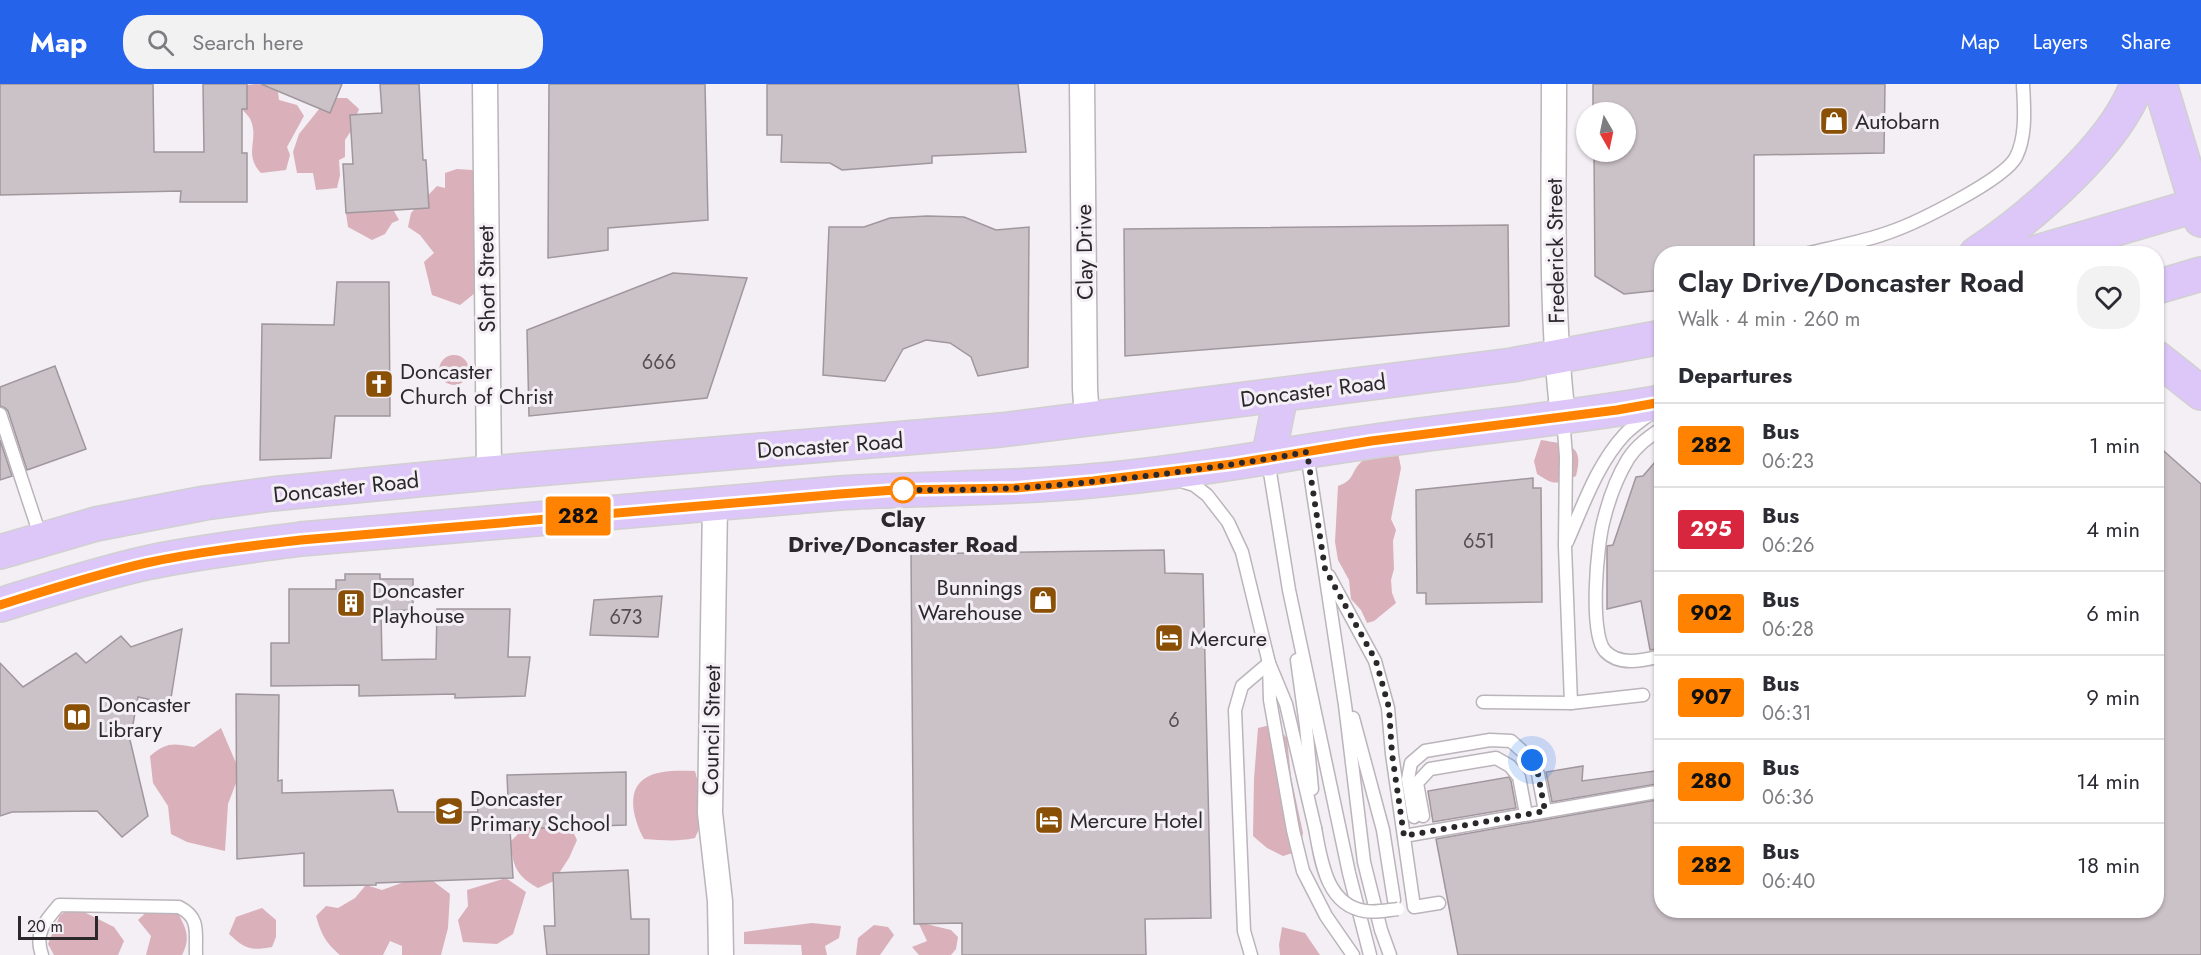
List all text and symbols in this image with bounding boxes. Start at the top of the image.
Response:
search box [123,15,543,69]
text: Map [30,22,87,63]
icon: search [144,26,177,59]
text: Search here [192,26,304,58]
text: Map [1961,27,2000,57]
text: Layers [2033,27,2088,57]
text: Share [2121,27,2171,57]
north arrow [1576,102,1636,162]
map controls [1576,102,1636,162]
shop icon: Autobarn [1818,105,1850,137]
place label: Autobarn [1855,105,1940,137]
street label: Frederick Street [1538,177,1572,324]
street label: Clay Drive [1067,204,1101,300]
street label: Short Street [469,224,503,333]
text: Clay Drive/Doncaster Road [1678,262,2024,303]
button: heart [2077,266,2140,329]
text: Walk · 4 min · 260 m [1678,305,1860,334]
house number: 666 [642,348,676,377]
place label: Doncaster Church of Christ [400,355,554,412]
text: Departures [1678,359,1792,391]
street label: Doncaster Road [1238,365,1388,415]
church icon: Doncaster Church of Christ [363,368,395,400]
text: Bus [1762,415,1799,447]
street label: Doncaster Road [756,424,904,466]
text: 1 min [2089,429,2140,461]
text: 282 [1691,430,1731,460]
text: 06:23 [1762,447,1814,476]
street label: Doncaster Road [271,463,421,511]
marker: Clay Drive/Doncaster Road [890,477,916,503]
line badge: 282 [544,496,612,536]
text: Bus [1762,499,1799,531]
text: 282 [558,501,598,531]
place label: Clay Drive/Doncaster Road [788,503,1018,560]
text: 4 min [2086,513,2140,545]
text: 295 [1690,514,1732,544]
house number: 651 [1463,527,1495,556]
text: 06:26 [1762,531,1814,560]
place label: Bunnings Warehouse [918,571,1022,628]
place label: Doncaster Playhouse [372,574,465,631]
text: Bus [1762,583,1799,615]
shop icon: Bunnings Warehouse [1027,584,1059,616]
building icon: Doncaster Playhouse [335,587,367,619]
text: 6 min [2086,597,2140,629]
text: 902 [1690,598,1732,628]
house number: 673 [610,603,643,632]
text: 06:28 [1762,615,1814,644]
hotel icon: Mercure [1153,622,1185,654]
place label: Mercure [1190,622,1267,654]
street label: Council Street [694,664,728,796]
text: Bus [1762,667,1799,699]
text: 9 min [2086,681,2140,713]
text: 907 [1691,682,1731,712]
place label: Doncaster Library [98,688,191,745]
text: 06:31 [1762,699,1811,728]
library icon: Doncaster Library [61,701,93,733]
house number: 6 [1168,706,1180,735]
your location [1517,745,1547,775]
text: Bus [1762,751,1799,783]
text: 14 min [2076,765,2140,797]
text: 280 [1691,766,1731,796]
place label: Doncaster Primary School [470,782,610,839]
text: 06:36 [1762,783,1814,812]
school or university icon: Doncaster Primary School [433,795,465,827]
hotel icon: Mercure Hotel [1033,804,1065,836]
place label: Mercure Hotel [1070,804,1203,836]
text: Bus [1762,835,1799,867]
text: 18 min [2077,849,2140,881]
text: 282 [1691,850,1731,880]
text: 06:40 [1762,867,1815,896]
scale bar [18,913,98,940]
text: 20 m [27,915,63,938]

